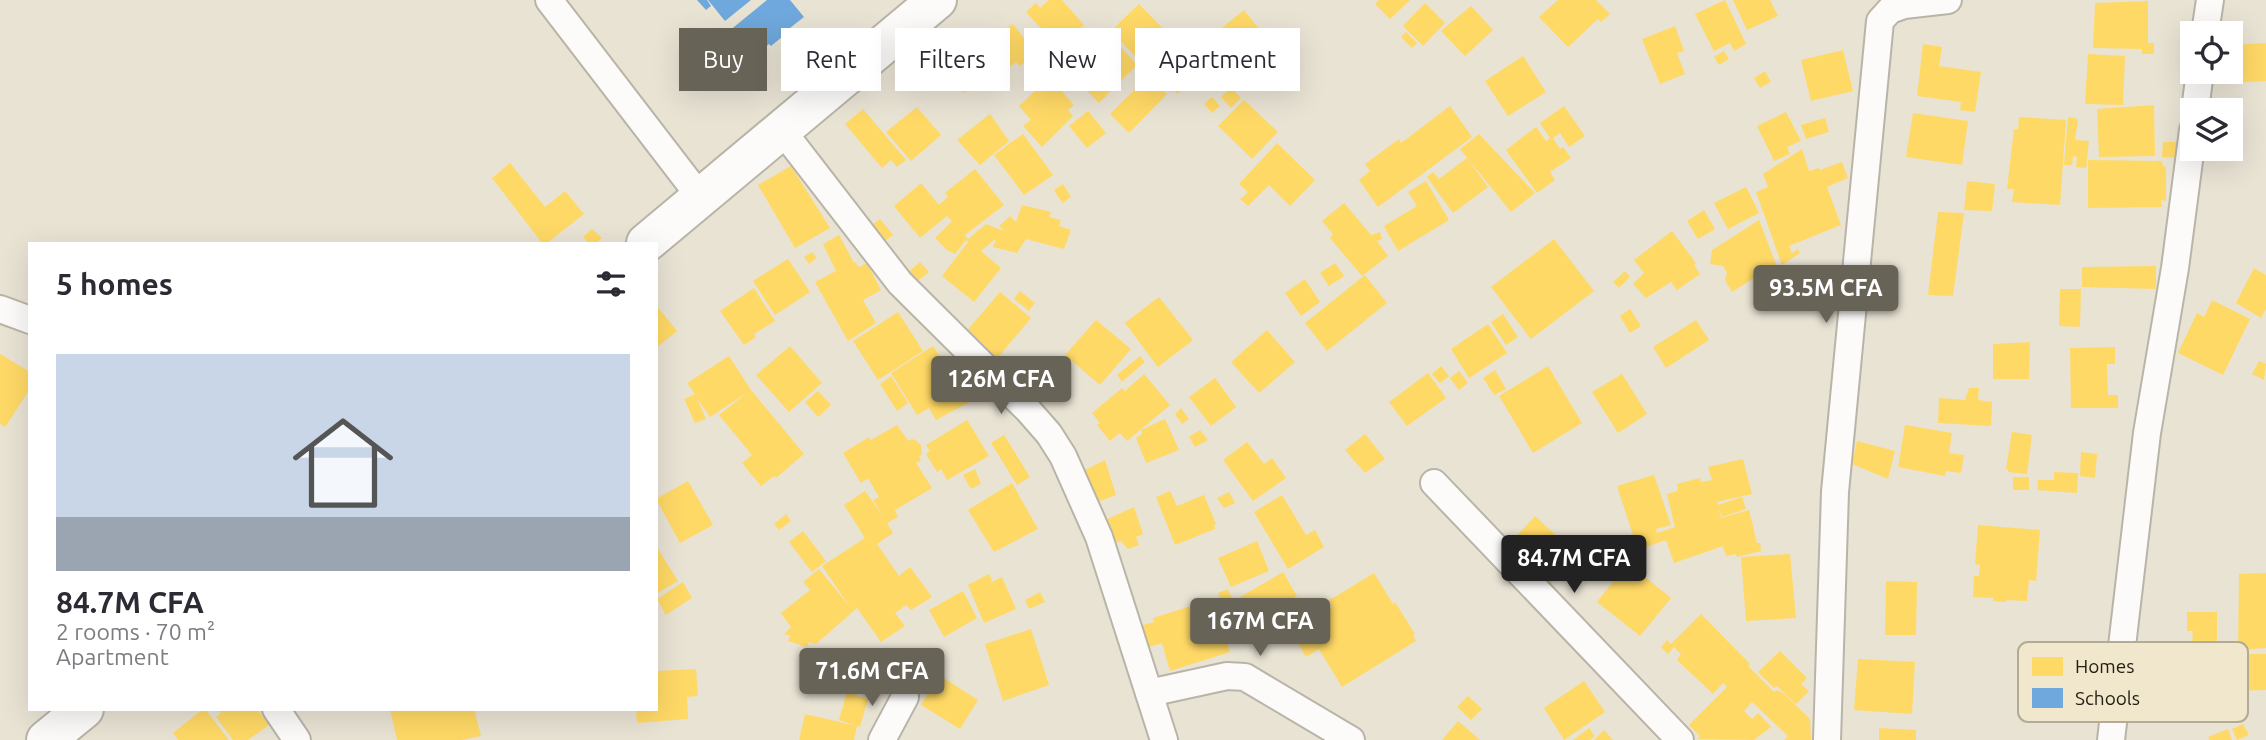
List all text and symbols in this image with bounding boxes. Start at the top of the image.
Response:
map controls [2180,21,2243,161]
button: locate [2180,21,2243,84]
chip: Buy [679,28,767,91]
chip: Rent [781,28,881,91]
chip: Filters [895,28,1010,91]
chip: New [1024,28,1121,91]
chip: Apartment [1135,28,1300,91]
button: layers [2180,98,2243,161]
icon: filters [592,265,630,303]
pin: 93.5M CFA [1746,266,1906,325]
text: 5 homes [56,267,173,301]
text: 93.5M CFA [1769,275,1883,300]
pin: 126M CFA [929,356,1073,416]
text: 126M CFA [947,366,1055,391]
icon: home [280,400,406,526]
pin: 84.7M CFA [1494,536,1654,595]
text: 84.7M CFA [1517,545,1631,570]
text: 84.7M CFA [56,585,204,619]
pin: 167M CFA [1188,598,1332,658]
text: 167M CFA [1206,608,1314,633]
text: 2 rooms · 70 m² [56,619,215,644]
legend [2018,642,2248,722]
text: Apartment [56,644,169,669]
pin: 71.6M CFA [792,648,952,708]
text: Homes [2075,655,2135,677]
text: 71.6M CFA [815,658,929,683]
text: Schools [2075,687,2140,709]

